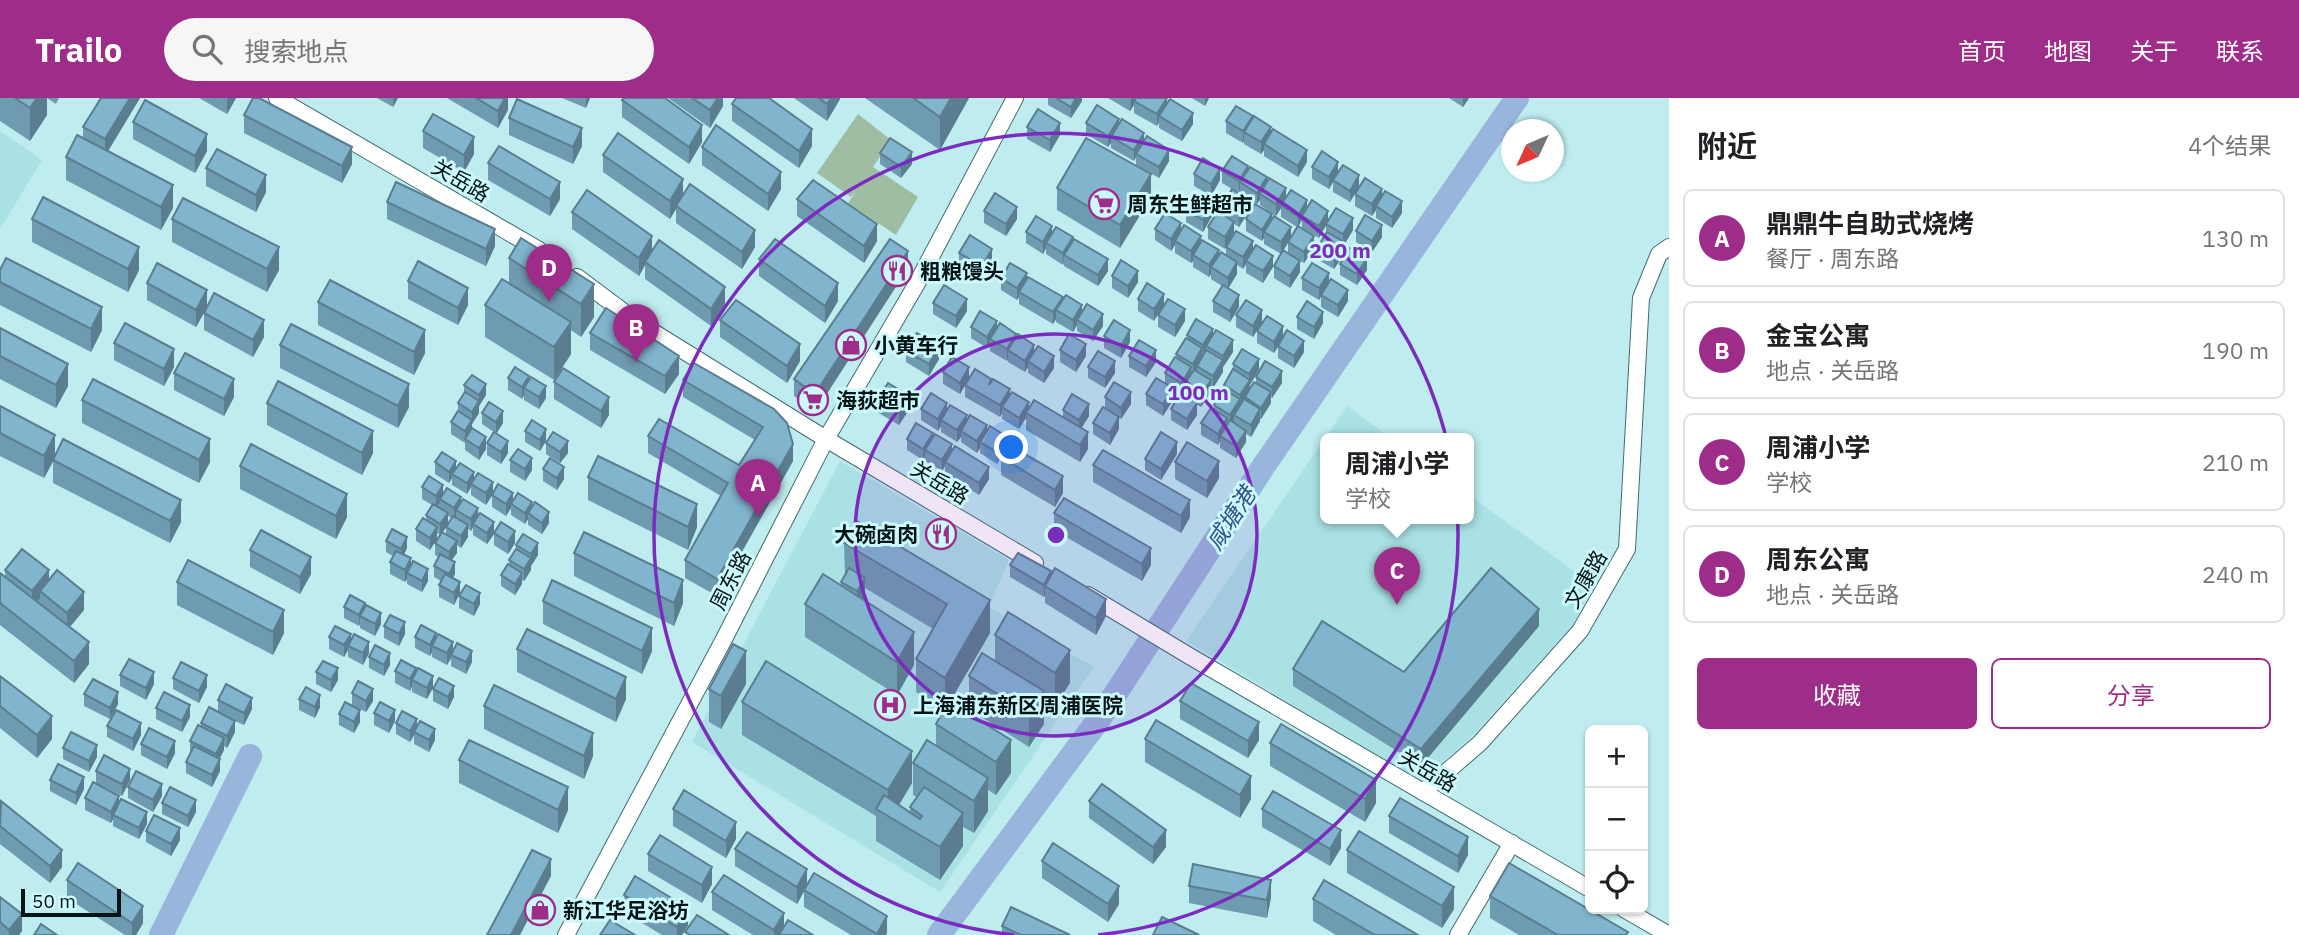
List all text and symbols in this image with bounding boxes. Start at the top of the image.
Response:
search box [164,18,654,81]
text: Trailo [35,28,122,71]
icon: search [188,30,226,68]
text: 搜索地点 [244,34,349,68]
text: 首页 [1958,35,2006,67]
text: 地图 [2044,35,2092,67]
text: 关于 [2130,35,2178,67]
text: 联系 [2216,35,2264,67]
north arrow [1501,119,1564,182]
text: 附近 [1697,126,1757,165]
text: 4个结果 [2188,130,2271,160]
street label: 关岳路 [427,152,495,208]
supermarket icon: 周东生鲜超市 [1087,187,1121,221]
place label: 周东生鲜超市 [1127,190,1253,218]
text: 鼎鼎牛自助式烧烤 [1766,206,1974,240]
text: A [1714,223,1730,253]
text: 130 m [2202,223,2269,253]
text: 200 m [1309,236,1371,264]
text: 餐厅 · 周东路 [1766,243,1899,273]
pin: D [526,244,572,302]
restaurant icon: 粗粮馒头 [880,254,914,288]
place label: 粗粮馒头 [920,257,1004,285]
pin: B [613,304,659,362]
text: 金宝公寓 [1766,318,1870,352]
shop icon: 小黄车行 [834,328,868,362]
place label: 小黄车行 [874,331,958,359]
text: B [1714,335,1730,365]
text: 190 m [2202,335,2269,365]
text: 地点 · 关岳路 [1766,355,1899,385]
text: 100 m [1167,378,1229,406]
supermarket icon: 海荻超市 [796,383,830,417]
place label: 海荻超市 [836,386,920,414]
your location [994,430,1028,464]
text: 周浦小学 [1766,430,1870,464]
popup [1320,433,1474,524]
text: 周浦小学 [1345,446,1449,480]
text: C [1715,447,1729,477]
text: 210 m [2202,447,2269,477]
street label: 关岳路 [906,454,974,510]
pin: A [735,459,781,517]
text: 学校 [1766,467,1812,497]
water label: 咸塘港 [1199,478,1263,555]
text: 学校 [1345,483,1391,513]
restaurant icon: 大碗卤肉 [924,517,958,551]
place label: 大碗卤肉 [834,520,918,548]
centre of rings [1044,523,1068,547]
text: 周东公寓 [1766,542,1870,576]
street label: 文康路 [1557,545,1613,613]
street label: 周东路 [703,546,757,614]
pin: C [1374,547,1420,605]
text: D [1714,559,1730,589]
text: 240 m [2202,559,2269,589]
text: 地点 · 关岳路 [1766,579,1899,609]
button: 收藏 [1697,658,1977,729]
button: 分享 [1991,658,2271,729]
hospital icon: 上海浦东新区周浦医院 [873,688,907,722]
place label: 上海浦东新区周浦医院 [913,691,1123,719]
map controls [1585,725,1648,914]
button: + [1585,725,1648,788]
street label: 关岳路 [1394,742,1462,798]
button: − [1585,788,1648,851]
button: locate [1585,851,1648,914]
scale bar [21,886,121,918]
text: 50 m [32,889,76,913]
shop icon: 新江华足浴坊 [523,893,557,927]
place label: 新江华足浴坊 [563,896,689,924]

